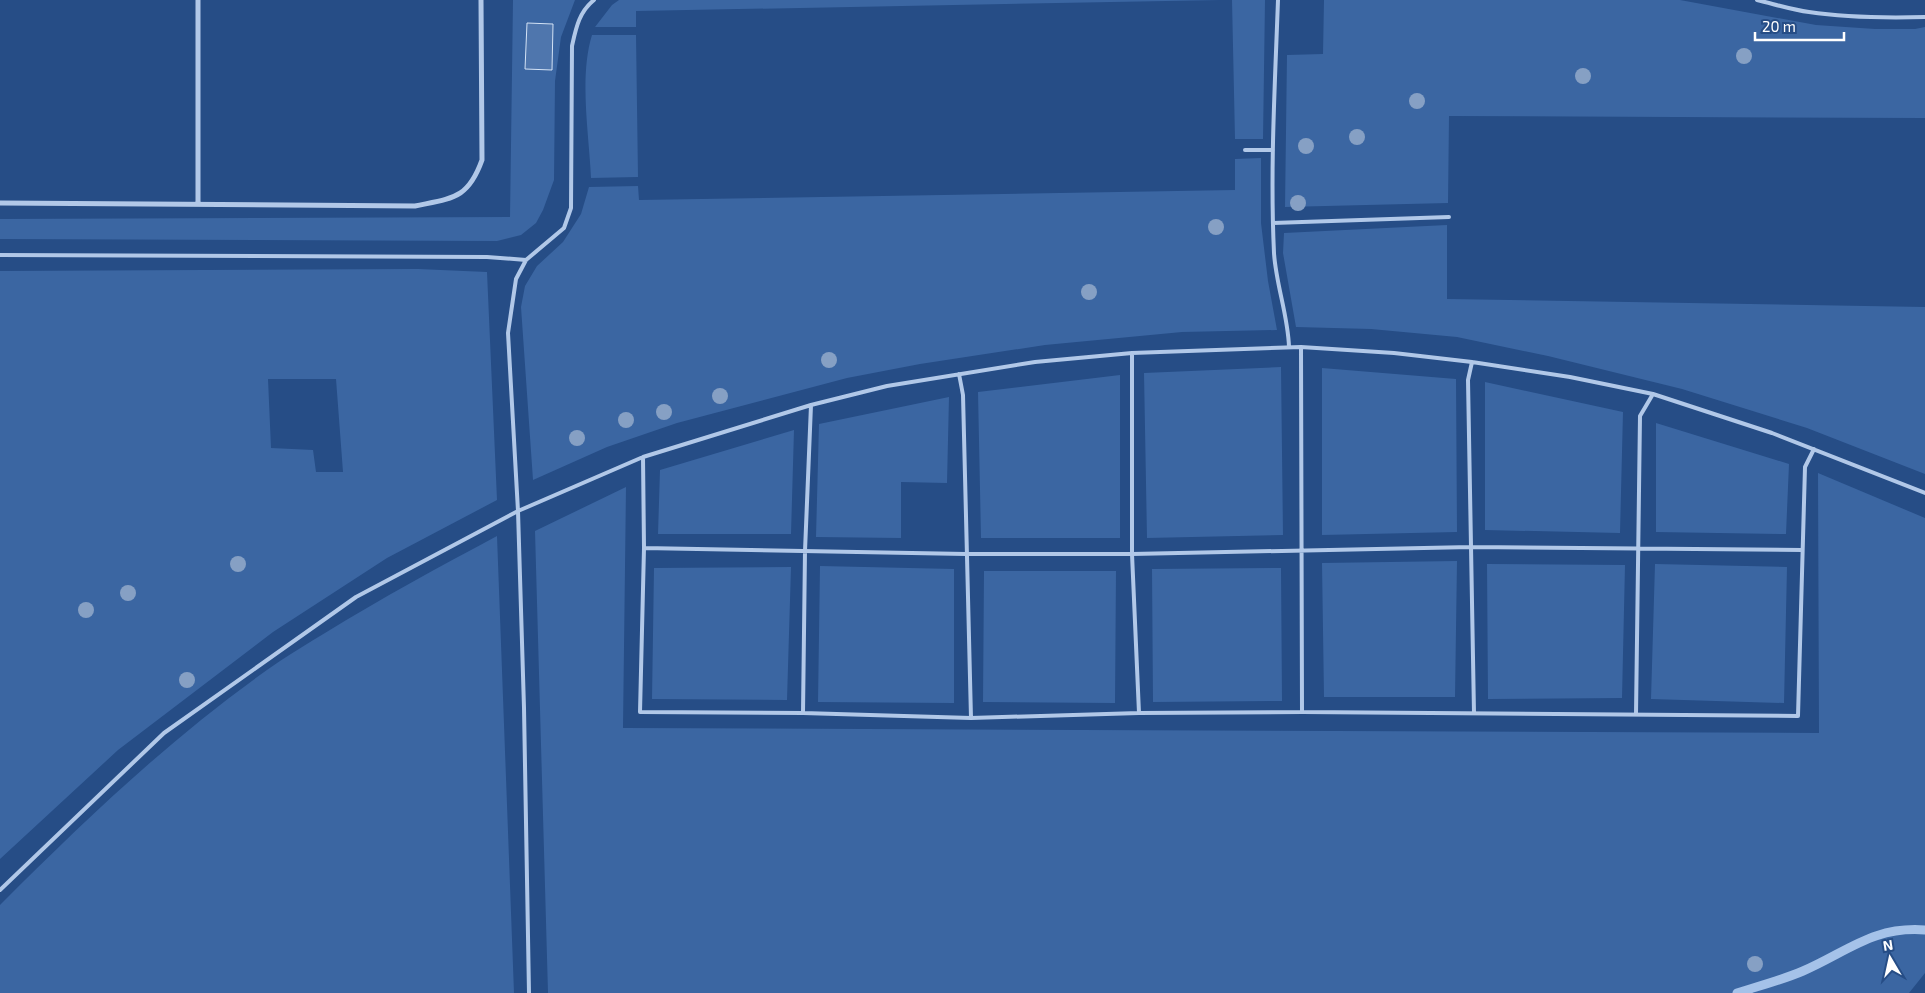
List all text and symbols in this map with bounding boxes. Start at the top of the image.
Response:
scale bar [1755,10,1844,42]
text: 20 m [1762,17,1796,35]
north arrow [1865,933,1915,983]
text: N [1882,935,1894,954]

